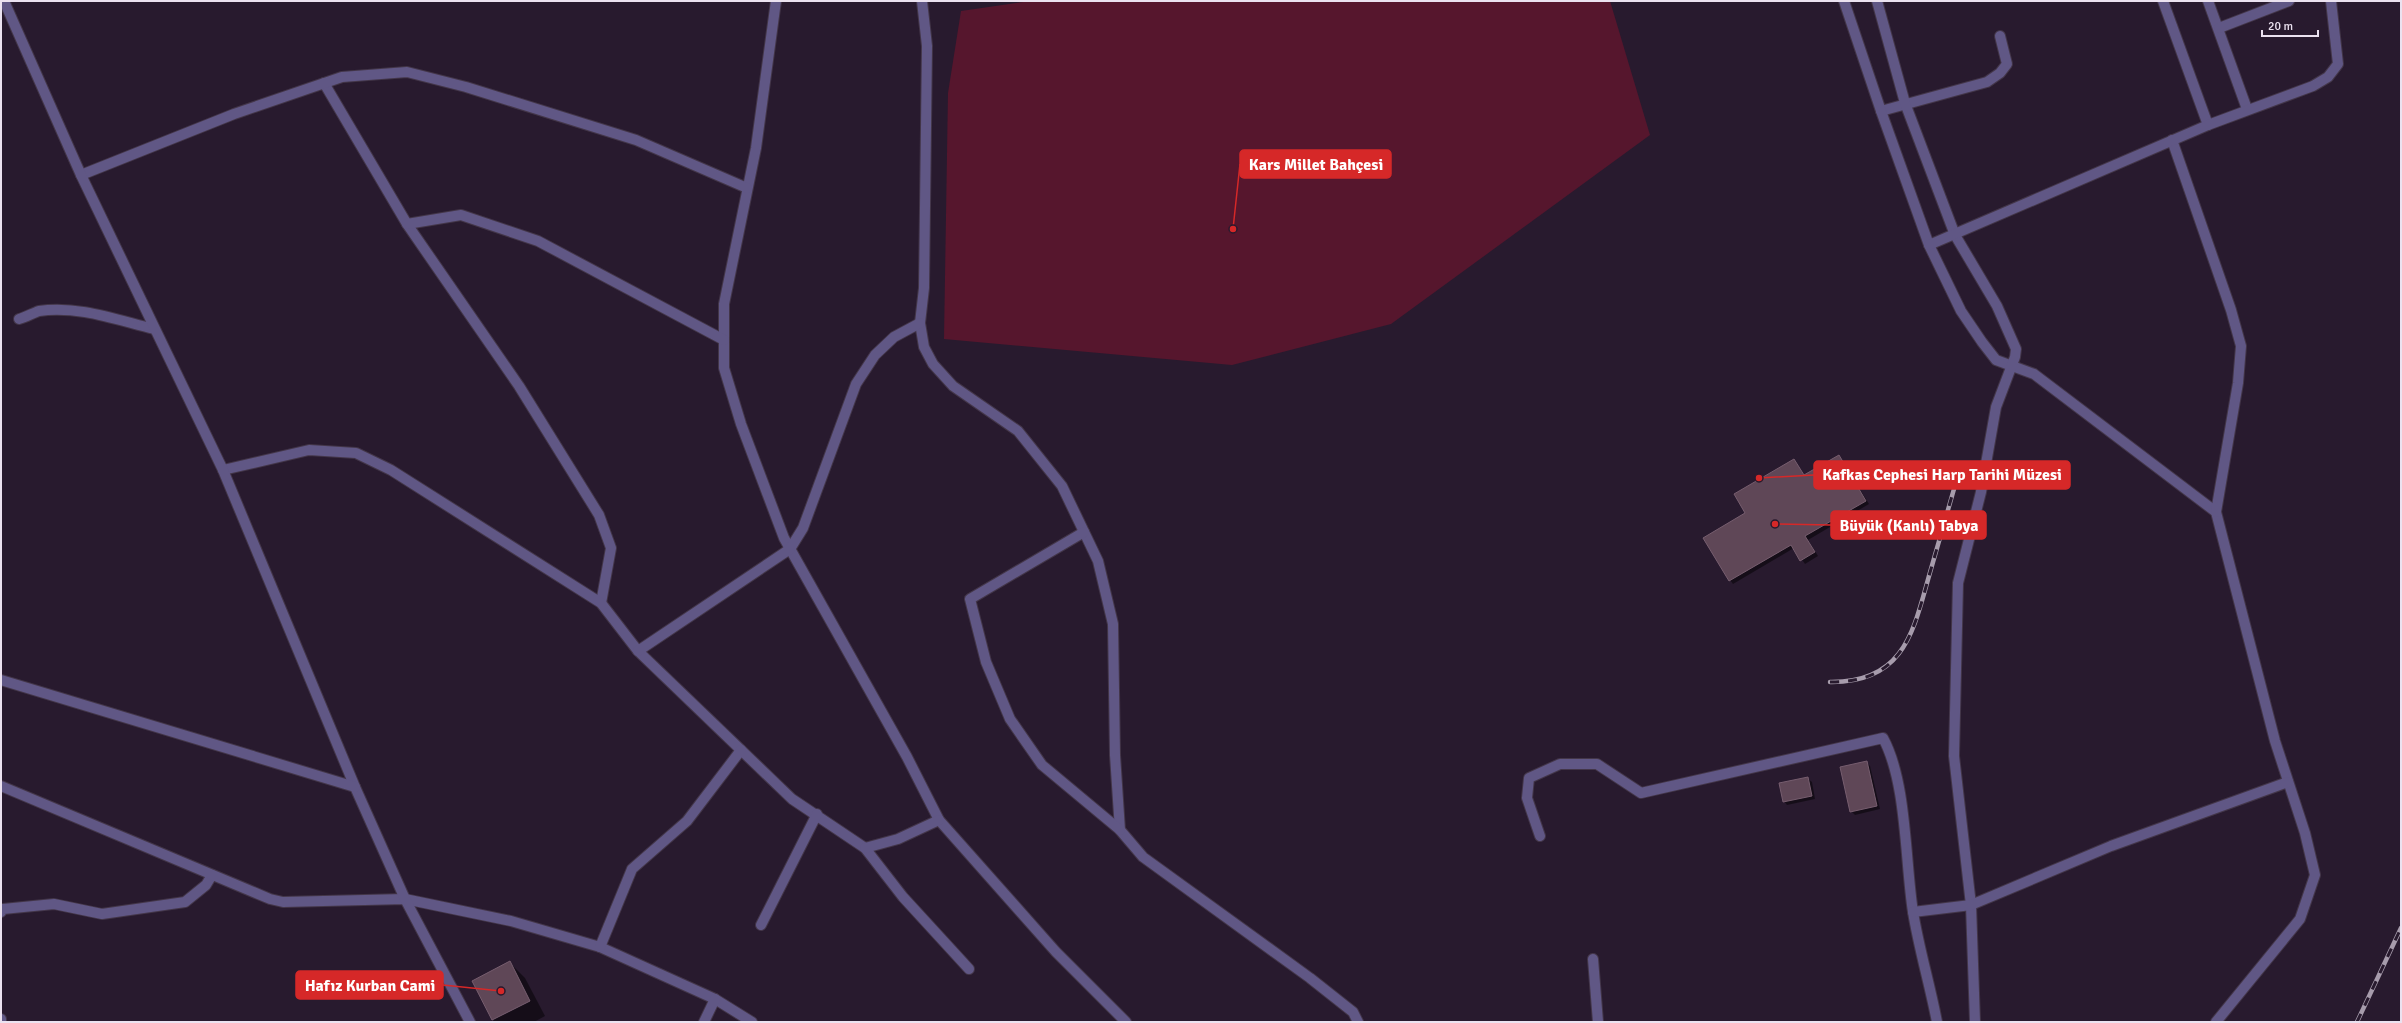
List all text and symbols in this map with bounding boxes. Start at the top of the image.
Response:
scale bar [2262,12,2318,38]
text: 20 m [2268,19,2293,34]
callout: Kars Millet Bahçesi [1240,150,1391,178]
text: Kars Millet Bahçesi [1249,155,1383,175]
callout: Kafkas Cephesi Harp Tarihi Müzesi [1814,461,2070,489]
text: Kafkas Cephesi Harp Tarihi Müzesi [1822,465,2062,485]
callout: Büyük (Kanlı) Tabya [1831,511,1986,539]
text: Büyük (Kanlı) Tabya [1840,516,1978,536]
callout: Hafız Kurban Cami [296,971,443,999]
text: Hafız Kurban Cami [305,976,435,996]

